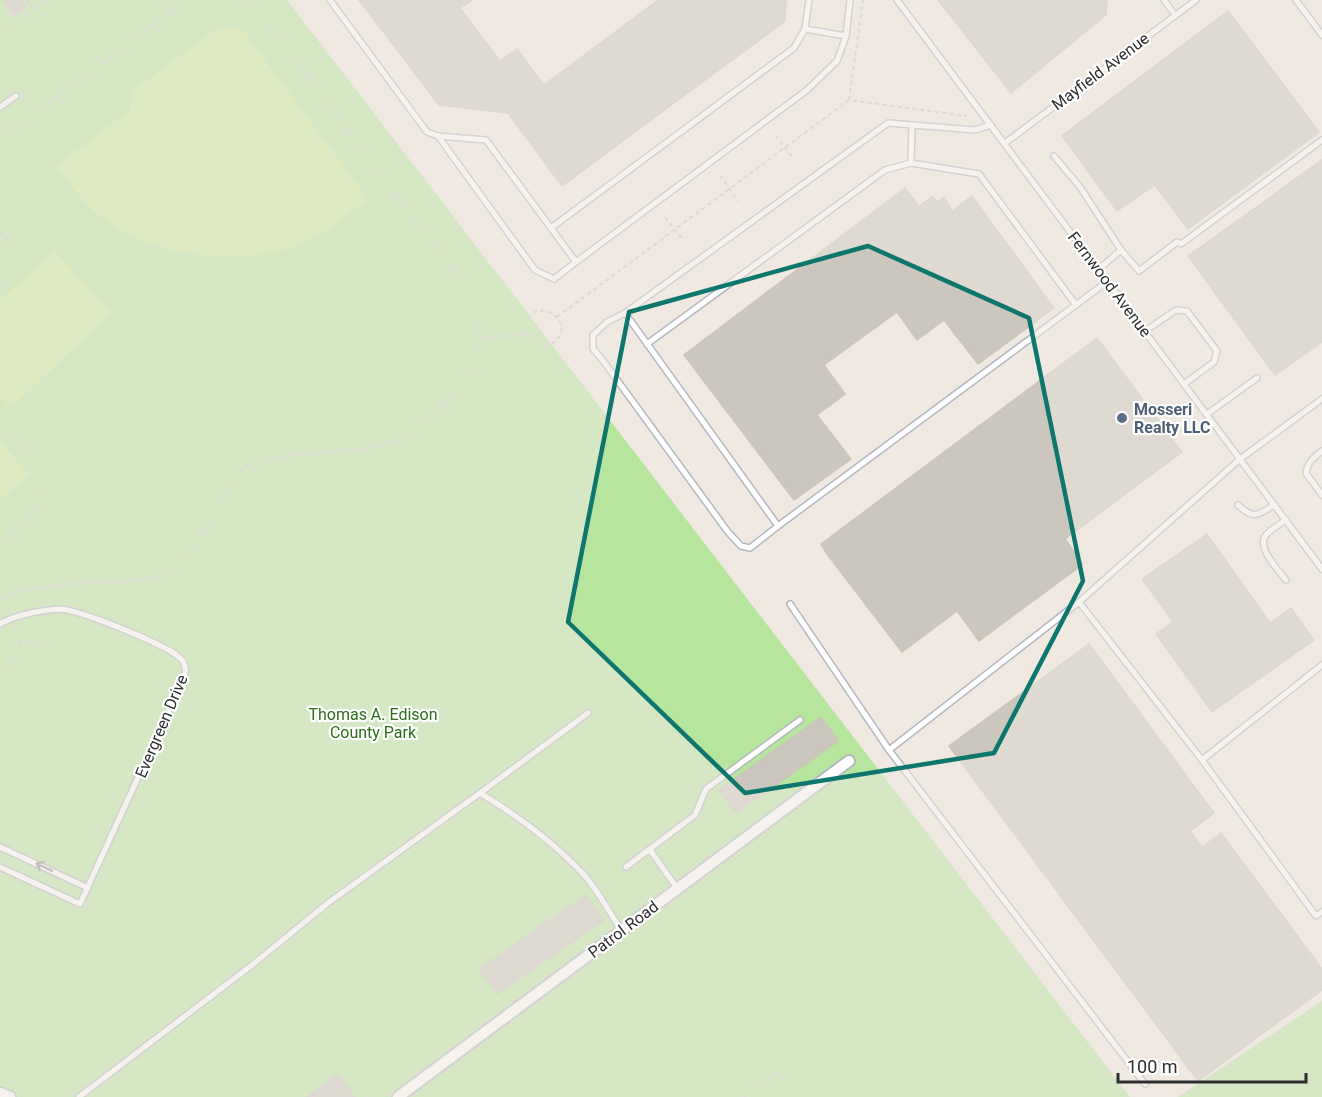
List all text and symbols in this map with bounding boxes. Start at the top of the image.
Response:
street label: Mayfield Avenue [1048,29,1153,114]
street label: Fernwood Avenue [1064,228,1155,341]
place label: Mosseri Realty LLC [1134,400,1210,437]
marker: Mosseri Realty LLC [1115,411,1129,425]
street label: Evergreen Drive [131,672,192,781]
park label: Thomas A. Edison County Park [308,705,438,742]
one-way arrow [35,861,53,873]
street label: Patrol Road [584,897,662,962]
scale bar [1118,1046,1306,1084]
text: 100 m [1127,1056,1178,1077]

